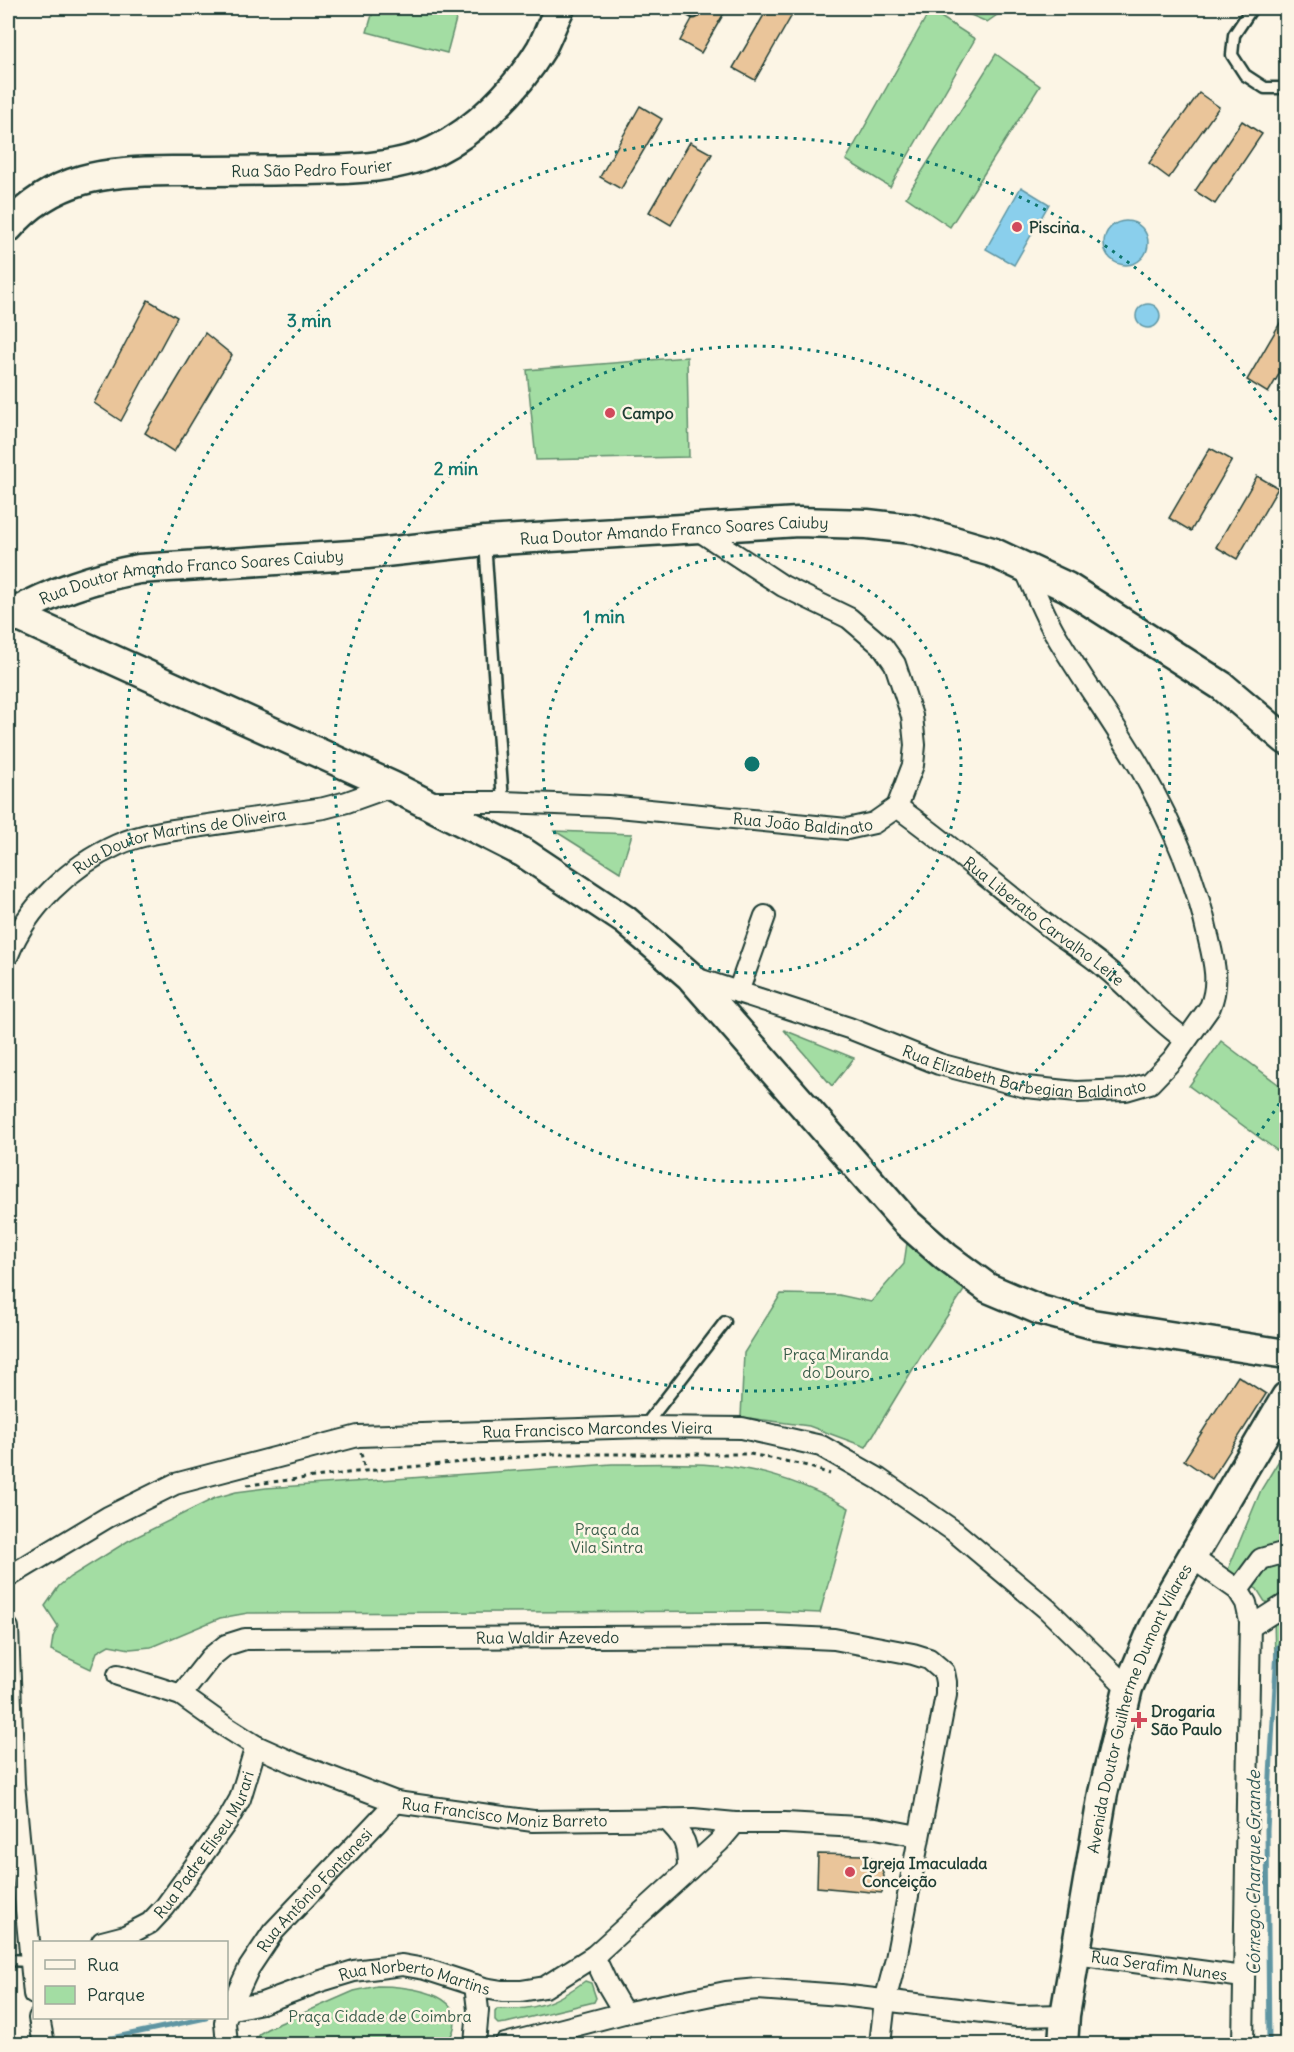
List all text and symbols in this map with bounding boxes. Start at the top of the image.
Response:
street label: Rua São Pedro Fourier [231,154,394,181]
place label: Piscina [1029,217,1080,237]
marker: Piscina [1010,220,1024,234]
text: 3 min [287,309,332,332]
place label: Campo [622,403,674,424]
marker: Campo [603,406,617,420]
text: 2 min [434,457,479,480]
street label: Rua Doutor Amando Franco Soares Caiuby [519,512,829,549]
street label: Rua Doutor Amando Franco Soares Caiuby [36,546,344,609]
text: 1 min [583,605,625,628]
centre of rings [742,754,762,774]
street label: Rua Doutor Martins de Oliveira [69,804,287,878]
street label: Rua João Baldinato [732,808,875,839]
street label: Rua Liberato Carvalho Leite [959,852,1129,990]
street label: Rua Elizabeth Barbegian Baldinato [900,1040,1148,1102]
park label: Praça Miranda do Douro [783,1344,889,1382]
street label: Rua Francisco Marcondes Vieira [482,1417,713,1442]
park label: Praça da Vila Sintra [571,1519,643,1557]
street label: Avenida Doutor Guilherme Dumont Vilares [1083,1560,1196,1855]
street label: Rua Waldir Azevedo [476,1627,619,1648]
place label: Drogaria São Paulo [1151,1701,1222,1739]
marker: Drogaria São Paulo [1132,1713,1146,1727]
street label: Rua Padre Eliseu Murari [150,1769,258,1923]
water label: Córrego Charque Grande [1242,1769,1265,1976]
street label: Rua Francisco Moniz Barreto [401,1793,608,1831]
street label: Rua Antônio Fontanesi [252,1824,376,1956]
place label: Igreja Imaculada Conceição [862,1853,987,1892]
marker: Igreja Imaculada Conceição [843,1865,857,1879]
legend [33,1941,228,2019]
street label: Rua Serafim Nunes [1090,1946,1229,1985]
text: Rua [87,1953,119,1976]
street label: Rua Norberto Martins [336,1955,491,1999]
text: Parque [87,1983,145,2006]
park label: Praça Cidade de Coimbra [288,2006,472,2026]

